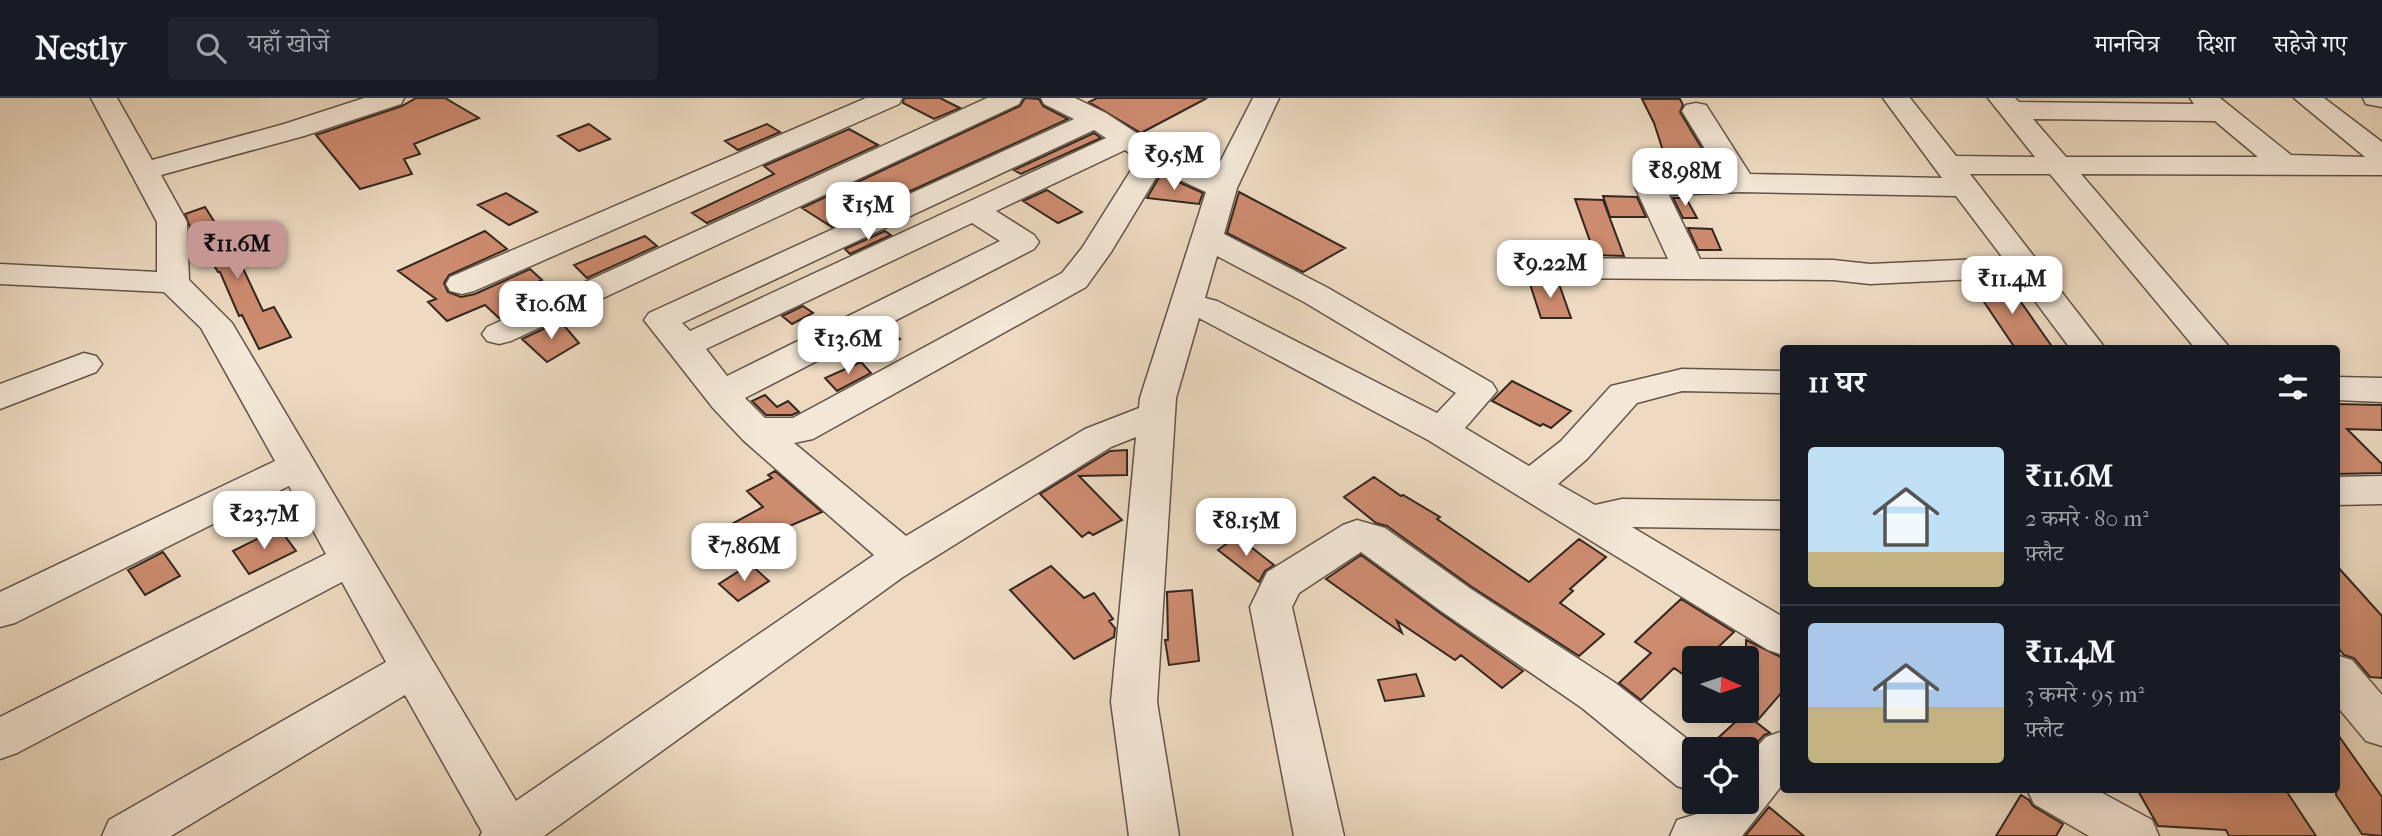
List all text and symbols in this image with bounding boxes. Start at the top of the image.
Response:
search box [168,17,658,80]
text: यहाँ खोजें [248,28,329,59]
text: Nestly [35,29,126,68]
icon: search [192,29,230,67]
text: मानचित्र [2094,30,2159,58]
text: दिशा [2197,30,2236,58]
text: सहेजे गए [2274,30,2347,58]
pin: ₹9.5M [1125,132,1223,192]
text: ₹9.5M [1144,141,1204,168]
pin: ₹8.98M [1628,148,1742,208]
text: ₹8.98M [1648,157,1722,184]
pin: ₹15M [827,183,909,242]
text: ₹15M [842,191,894,218]
pin: ₹11.6M [180,222,294,281]
text: ₹11.6M [203,230,271,257]
pin: ₹9.22M [1493,240,1607,300]
text: ₹9.22M [1513,249,1587,276]
pin: ₹11.4M [1955,256,2069,316]
text: ₹11.4M [1977,265,2047,292]
pin: ₹10.6M [494,282,608,341]
text: ₹10.6M [515,290,587,317]
pin: ₹13.6M [791,316,905,376]
text: ₹13.6M [814,325,882,352]
text: 11 घर [1808,365,1866,400]
icon: filters [2274,368,2312,406]
text: ₹11.6M [2025,459,2113,494]
icon: home [1864,475,1948,559]
pin: ₹23.7M [207,491,321,551]
pin: ₹8.15M [1189,498,1303,558]
text: ₹23.7M [229,500,299,527]
text: 2 कमरे · 80 m² [2025,505,2149,532]
text: ₹8.15M [1212,507,1280,534]
pin: ₹7.86M [687,524,801,583]
text: ₹7.86M [707,532,781,559]
text: फ़्लैट [2025,540,2063,567]
text: ₹11.4M [2025,635,2115,670]
north arrow [1682,646,1759,723]
map controls [1682,646,1759,814]
icon: home [1864,651,1948,735]
text: 3 कमरे · 95 m² [2025,681,2144,708]
text: फ़्लैट [2025,716,2063,743]
button: locate [1682,737,1759,814]

